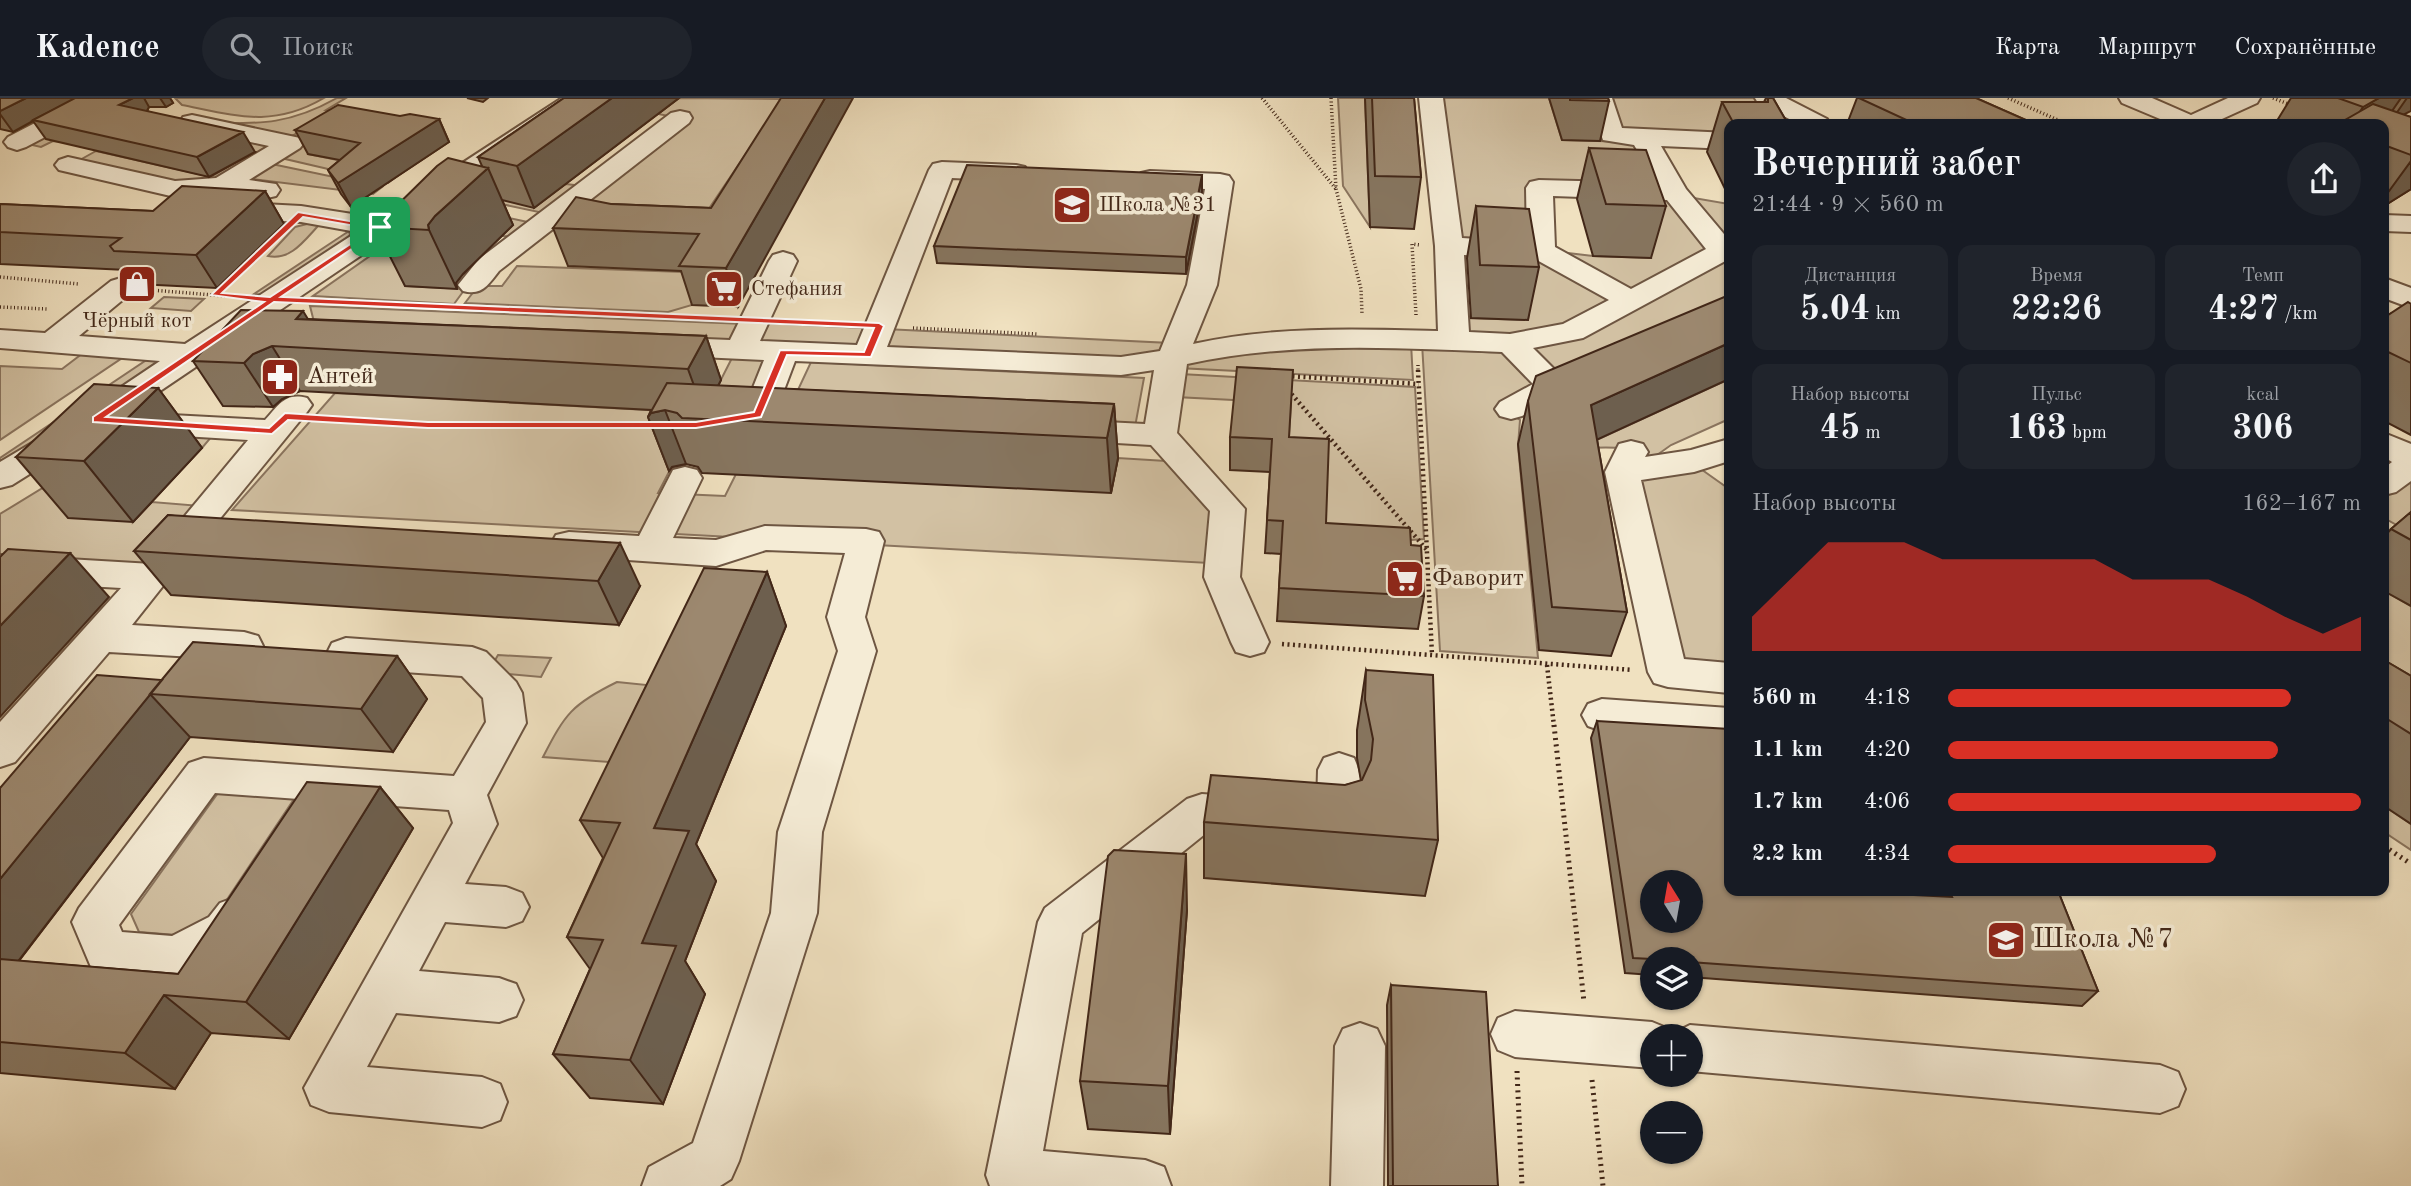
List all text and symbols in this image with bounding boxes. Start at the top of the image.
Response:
search box [202,17,692,80]
icon: search [226,29,264,67]
text: Kadence [35,32,160,65]
text: Поиск [282,35,354,61]
text: Карта [1995,36,2060,60]
text: Маршрут [2098,36,2196,60]
text: Сохранённые [2234,36,2376,60]
button: share [2287,142,2361,216]
text: Вечерний забег [1752,146,2021,184]
school or university icon: Школа №31 [1051,184,1093,226]
text: 21:44 · 9 × 560 m [1752,193,1944,216]
place label: Школа №31 [1099,195,1217,216]
pin [350,197,410,257]
icon: arrive [361,208,399,246]
shop icon: Чёрный кот [116,263,158,305]
text: Дистанция [1804,267,1896,286]
text: Время [2030,267,2083,286]
text: Темп [2242,267,2284,286]
supermarket icon: Стефания [703,268,745,310]
place label: Стефания [751,279,843,300]
text: 5.04 [1800,292,1870,327]
text: 22:26 [2011,292,2102,327]
text: 4:27 [2208,292,2279,327]
text: km [1870,305,1901,324]
text: /km [2279,305,2318,324]
place label: Чёрный кот [82,311,192,332]
pharmacy icon: Антей [259,356,301,398]
place label: Антей [307,365,374,389]
text: Набор высоты [1791,386,1910,405]
text: Пульс [2031,386,2082,405]
text: kcal [2246,386,2279,405]
text: 45 [1820,411,1860,446]
text: 163 [2006,411,2067,446]
text: 306 [2232,411,2293,446]
text: m [1860,424,1881,443]
text: bpm [2067,424,2107,443]
text: Набор высоты [1752,492,1896,515]
text: 162–167 m [2242,492,2361,515]
supermarket icon: Фаворит [1384,558,1426,600]
place label: Фаворит [1432,567,1524,591]
text: 560 m [1752,686,1817,709]
text: 4:18 [1864,686,1910,709]
text: 1.1 km [1752,738,1823,761]
text: 4:20 [1864,738,1910,761]
text: 1.7 km [1752,790,1823,813]
text: 4:06 [1864,790,1910,813]
text: 2.2 km [1752,842,1823,865]
text: 4:34 [1864,842,1910,865]
north arrow [1640,870,1703,933]
map controls [1640,870,1703,1164]
school or university icon: Школа №7 [1985,919,2027,961]
place label: Школа №7 [2033,926,2174,954]
button: layers [1640,947,1703,1010]
button: + [1640,1024,1703,1087]
button: − [1640,1101,1703,1164]

